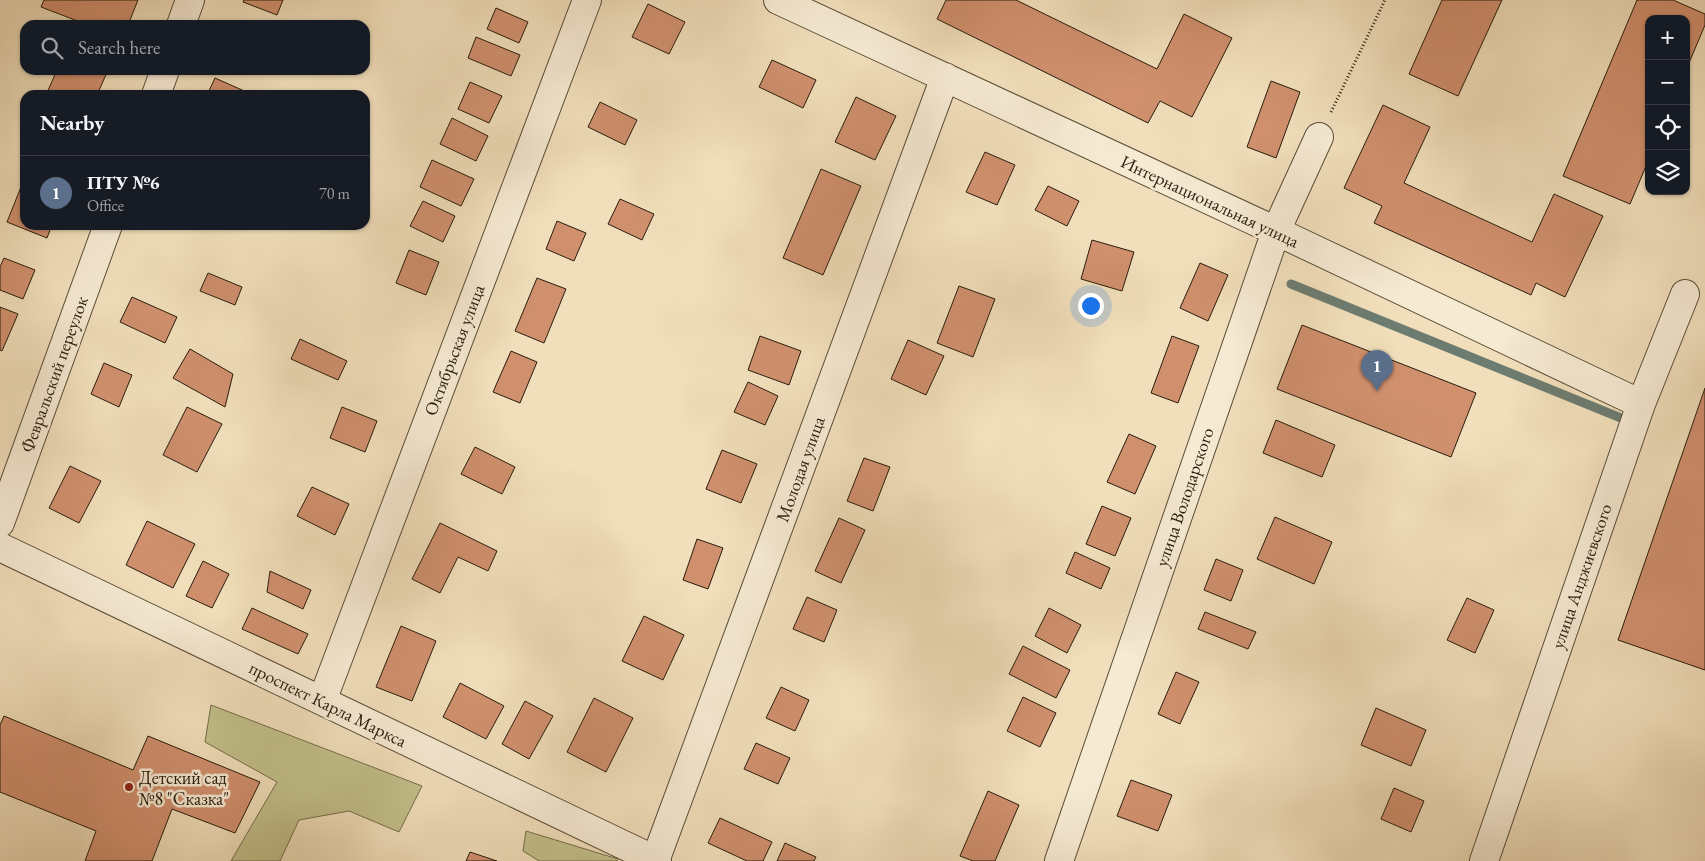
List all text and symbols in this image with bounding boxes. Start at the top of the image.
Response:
map controls [1645,15,1690,195]
button: + [1645,15,1690,60]
search box [20,20,370,75]
icon: search [38,34,66,62]
text: Search here [78,35,160,60]
button: − [1645,60,1690,105]
button: locate [1645,105,1690,150]
text: Nearby [40,109,104,136]
street label: Интернациональная улица [1117,150,1304,253]
button: layers [1645,150,1690,195]
text: ПТУ №6 [87,170,160,195]
text: 1 [52,183,60,204]
text: 70 m [319,183,350,204]
text: Office [87,195,124,216]
street label: Октябрьская улица [418,280,490,419]
street label: Февральский переулок [15,292,93,455]
your location [1078,293,1104,319]
pin: 1 [1361,350,1393,391]
street label: Молодая улица [770,412,830,525]
street label: улица Володарского [1149,424,1219,570]
street label: улица Анджиевского [1545,500,1617,652]
street label: проспект Карла Маркса [246,656,411,752]
place label: Детский сад №8 "Сказка" [139,766,229,810]
marker: Детский сад №8 "Сказка" [123,781,135,793]

